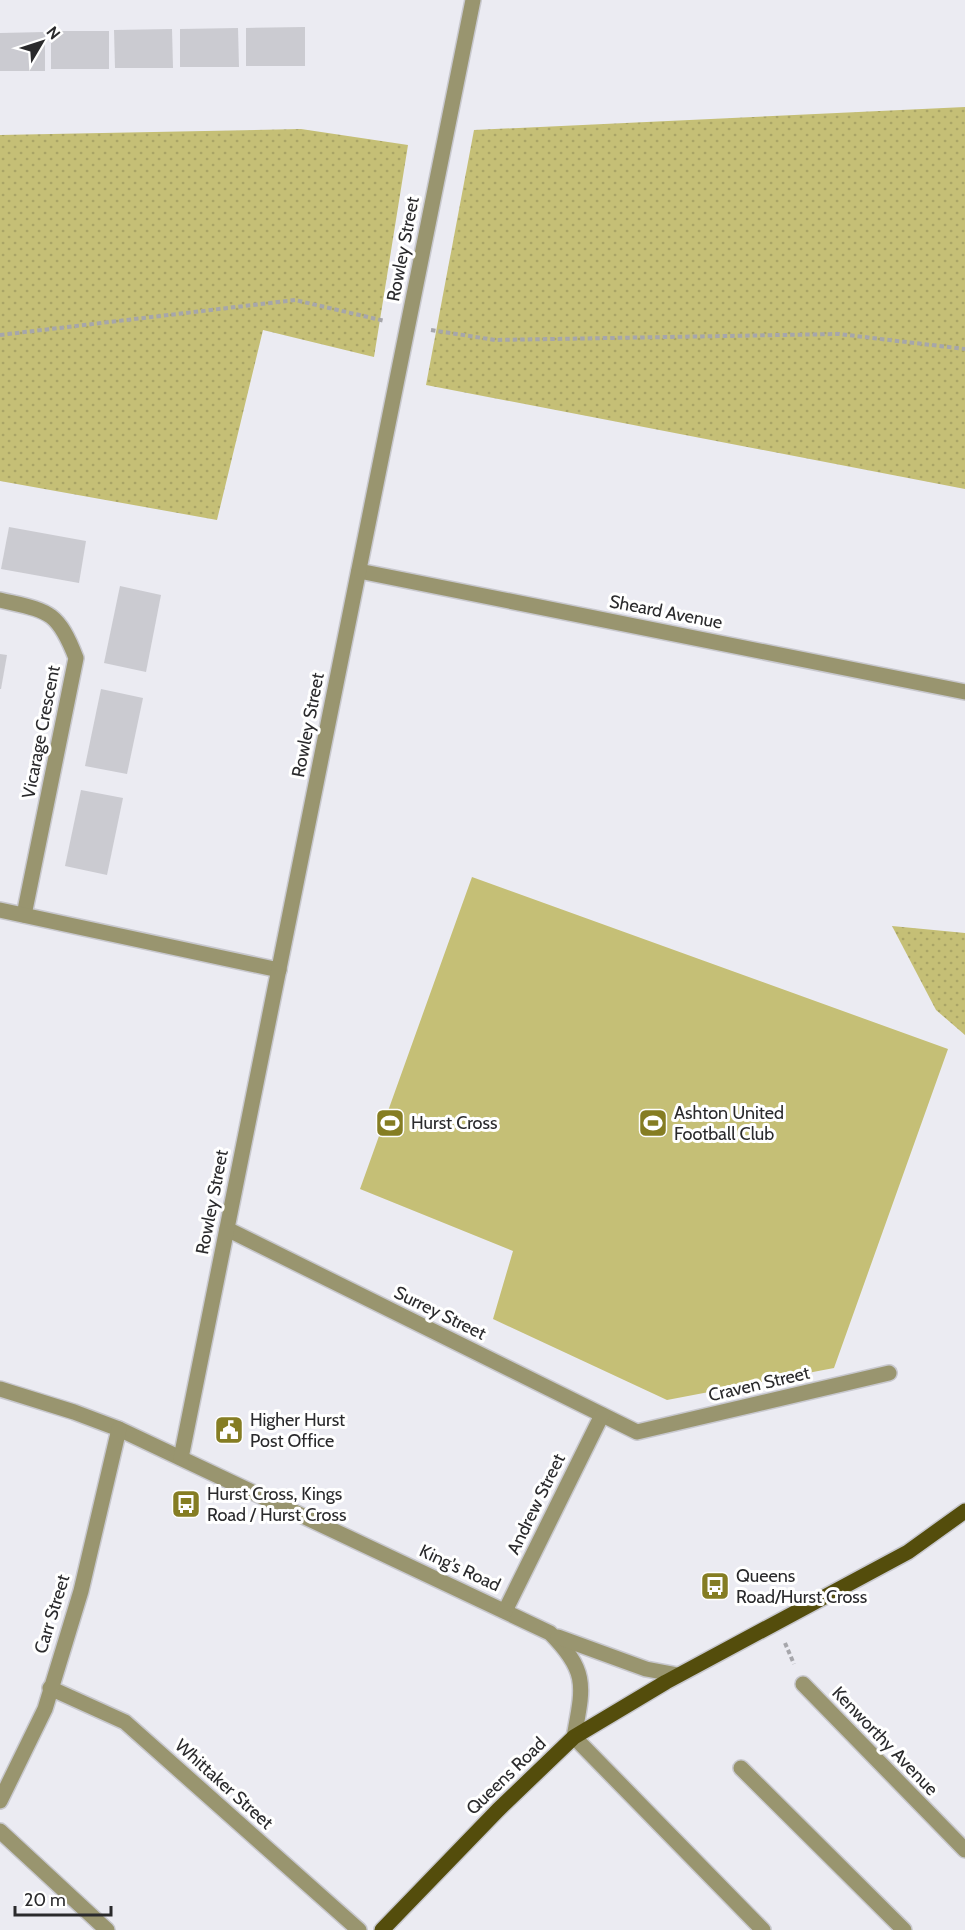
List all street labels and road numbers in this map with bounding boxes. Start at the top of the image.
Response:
street label: Rowley Street [382,195,424,303]
street label: Sheard Avenue [608,590,724,634]
street label: Vicarage Crescent [17,664,65,800]
street label: Rowley Street [287,671,329,779]
street label: Rowley Street [191,1148,233,1256]
street label: Surrey Street [390,1281,490,1345]
street label: Craven Street [706,1362,812,1406]
street label: Andrew Street [502,1450,570,1558]
street label: King's Road [416,1540,504,1596]
street label: Carr Street [30,1572,74,1656]
street label: Kenworthy Avenue [827,1682,943,1800]
street label: Queens Road [462,1733,550,1819]
street label: Whittaker Street [170,1734,278,1834]

